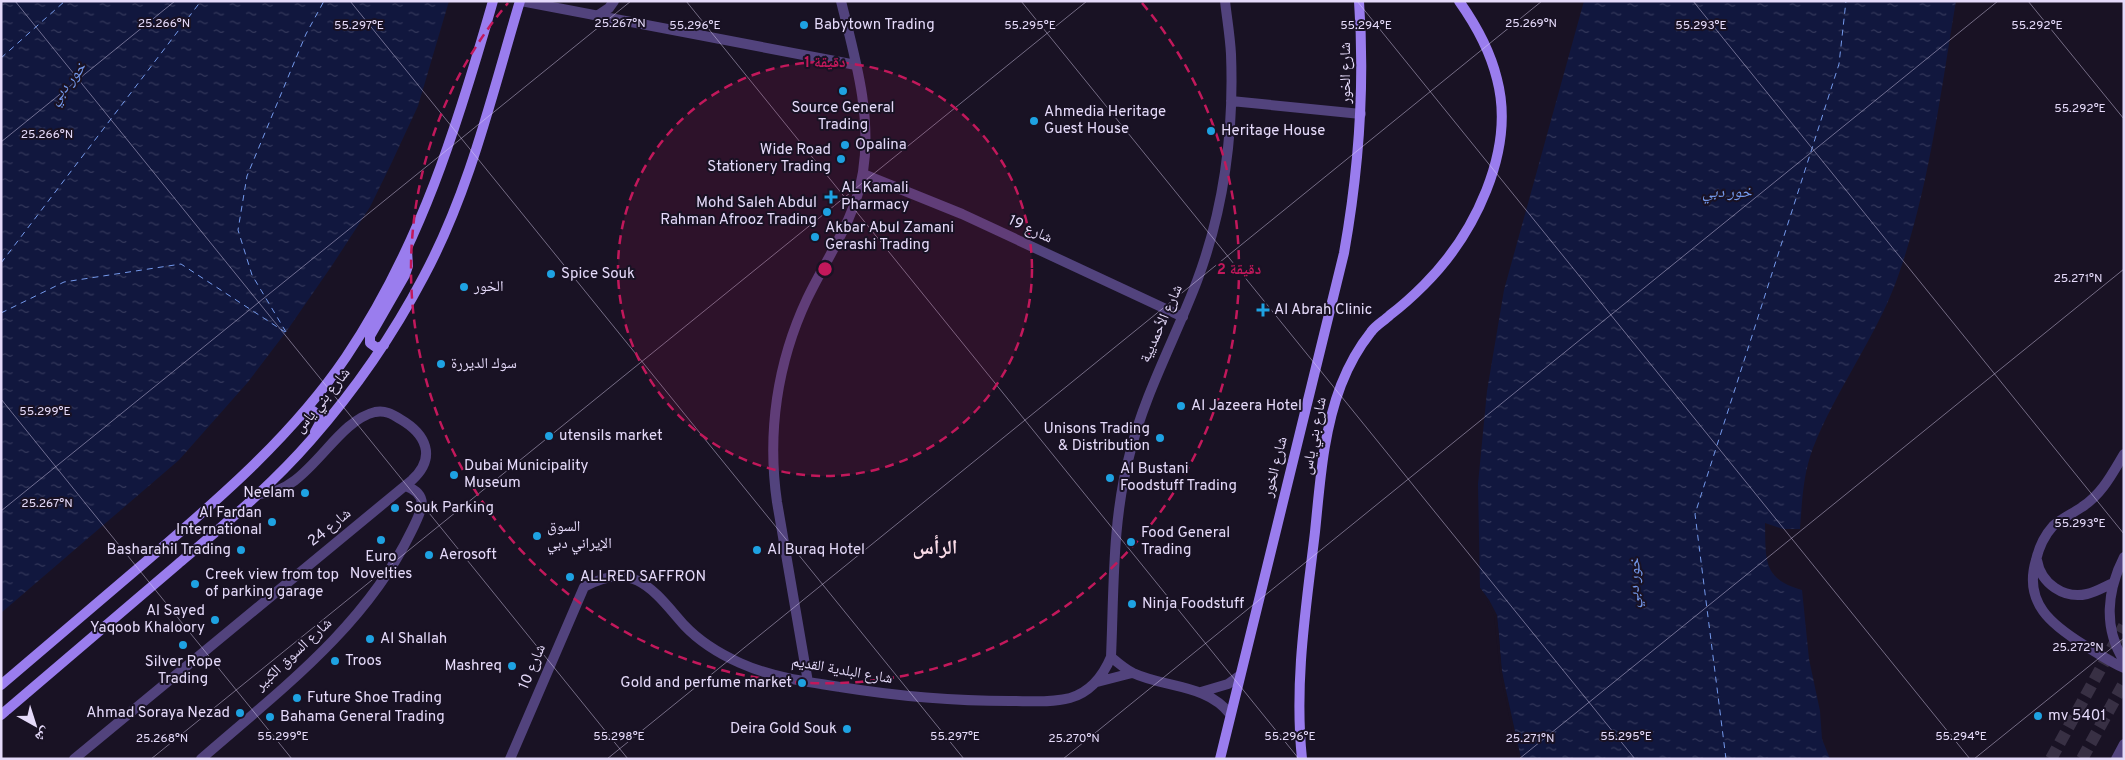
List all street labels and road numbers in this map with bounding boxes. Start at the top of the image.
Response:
street label: شارع الخور [1337,42,1356,105]
street label: شارع 19 [1005,212,1055,249]
street label: شارع الأحمديية [1136,282,1188,366]
street label: شارع بني ياس [291,364,356,438]
street label: شارع بني ياس [1298,396,1333,477]
street label: شارع الخور [1259,435,1293,500]
street label: شارع 24 [304,505,356,551]
street label: شارع السوق الكبير [251,614,337,696]
street label: شارع 10 [515,641,551,692]
street label: شارع البلدية القديم [790,653,894,689]

